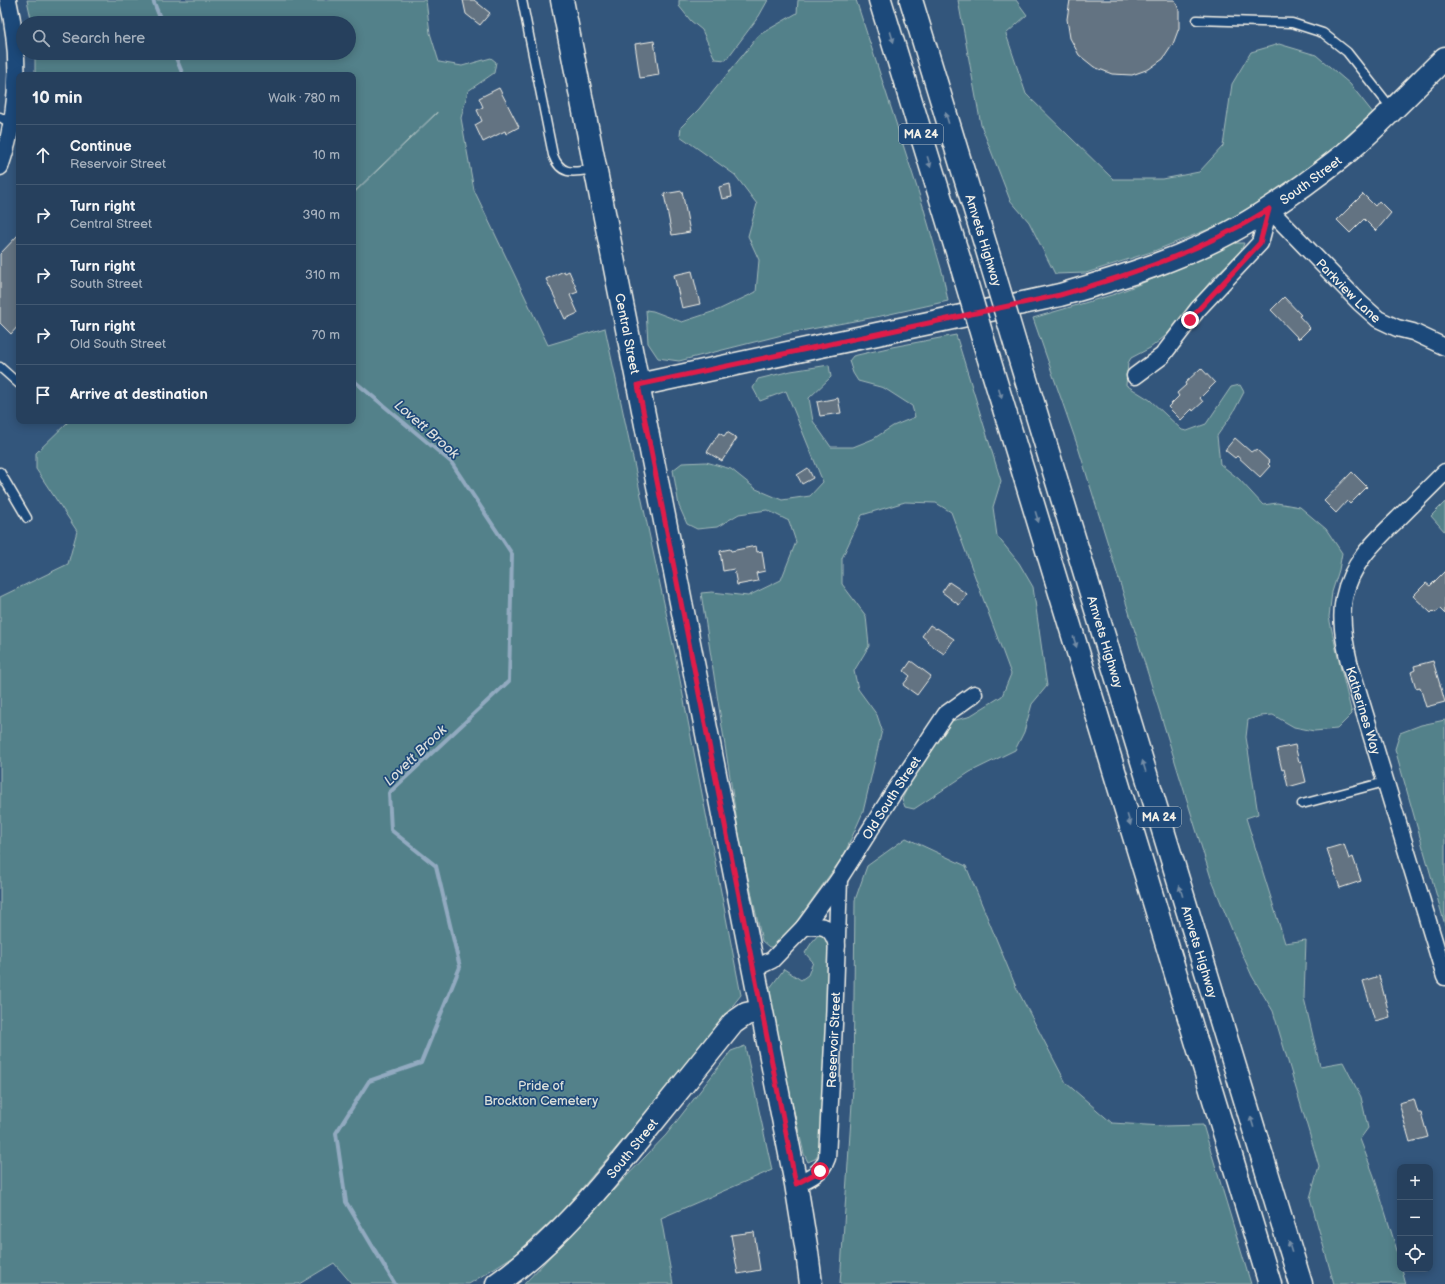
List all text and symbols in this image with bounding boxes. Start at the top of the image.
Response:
search box [16,16,356,60]
icon: search [30,27,52,49]
text: Search here [62,29,145,48]
one-way arrow [889,32,895,44]
text: 10 min [32,88,83,108]
text: Walk · 780 m [268,90,340,106]
one-way arrow [944,112,950,124]
road number: MA 24 [899,124,943,144]
text: Continue [70,137,132,156]
icon: ahead [32,144,54,166]
text: 10 m [313,147,340,163]
street label: South Street [1277,153,1345,209]
text: Reservoir Street [70,156,166,172]
one-way arrow [926,156,932,168]
street label: Amvets Highway [961,192,1005,288]
text: Turn right [70,197,135,216]
icon: right [32,204,54,226]
text: 390 m [303,207,340,223]
text: Central Street [70,216,152,232]
street label: Parkview Lane [1312,256,1384,327]
text: Turn right [70,257,135,276]
icon: right [32,264,54,286]
text: 310 m [305,267,340,283]
text: South Street [70,276,143,292]
street label: Central Street [611,292,643,376]
route end [1181,311,1199,329]
text: Turn right [70,317,135,336]
icon: right [32,324,54,346]
text: 70 m [312,327,340,343]
text: Old South Street [70,336,166,352]
icon: arrive [32,384,54,406]
text: Arrive at destination [70,385,208,404]
one-way arrow [997,387,1003,399]
water label: Lovett Brook [391,397,463,463]
one-way arrow [1035,512,1041,524]
street label: Amvets Highway [1083,594,1126,690]
one-way arrow [1072,636,1078,648]
street label: Katherines Way [1342,665,1384,757]
water label: Lovett Brook [381,721,451,789]
street label: Old South Street [859,753,925,843]
one-way arrow [1140,760,1146,772]
road number: MA 24 [1137,807,1181,827]
one-way arrow [1126,814,1132,826]
one-way arrow [1178,885,1184,897]
street label: Amvets Highway [1177,904,1221,1000]
street label: Reservoir Street [824,992,844,1088]
park label: Pride of Brockton Cemetery [484,1078,598,1109]
street label: South Street [604,1116,662,1182]
one-way arrow [1249,1116,1255,1128]
route start [811,1162,829,1180]
map controls [1397,1164,1433,1272]
button: + [1397,1164,1433,1200]
button: − [1397,1200,1433,1236]
button: locate [1397,1236,1433,1272]
one-way arrow [1287,1240,1293,1252]

